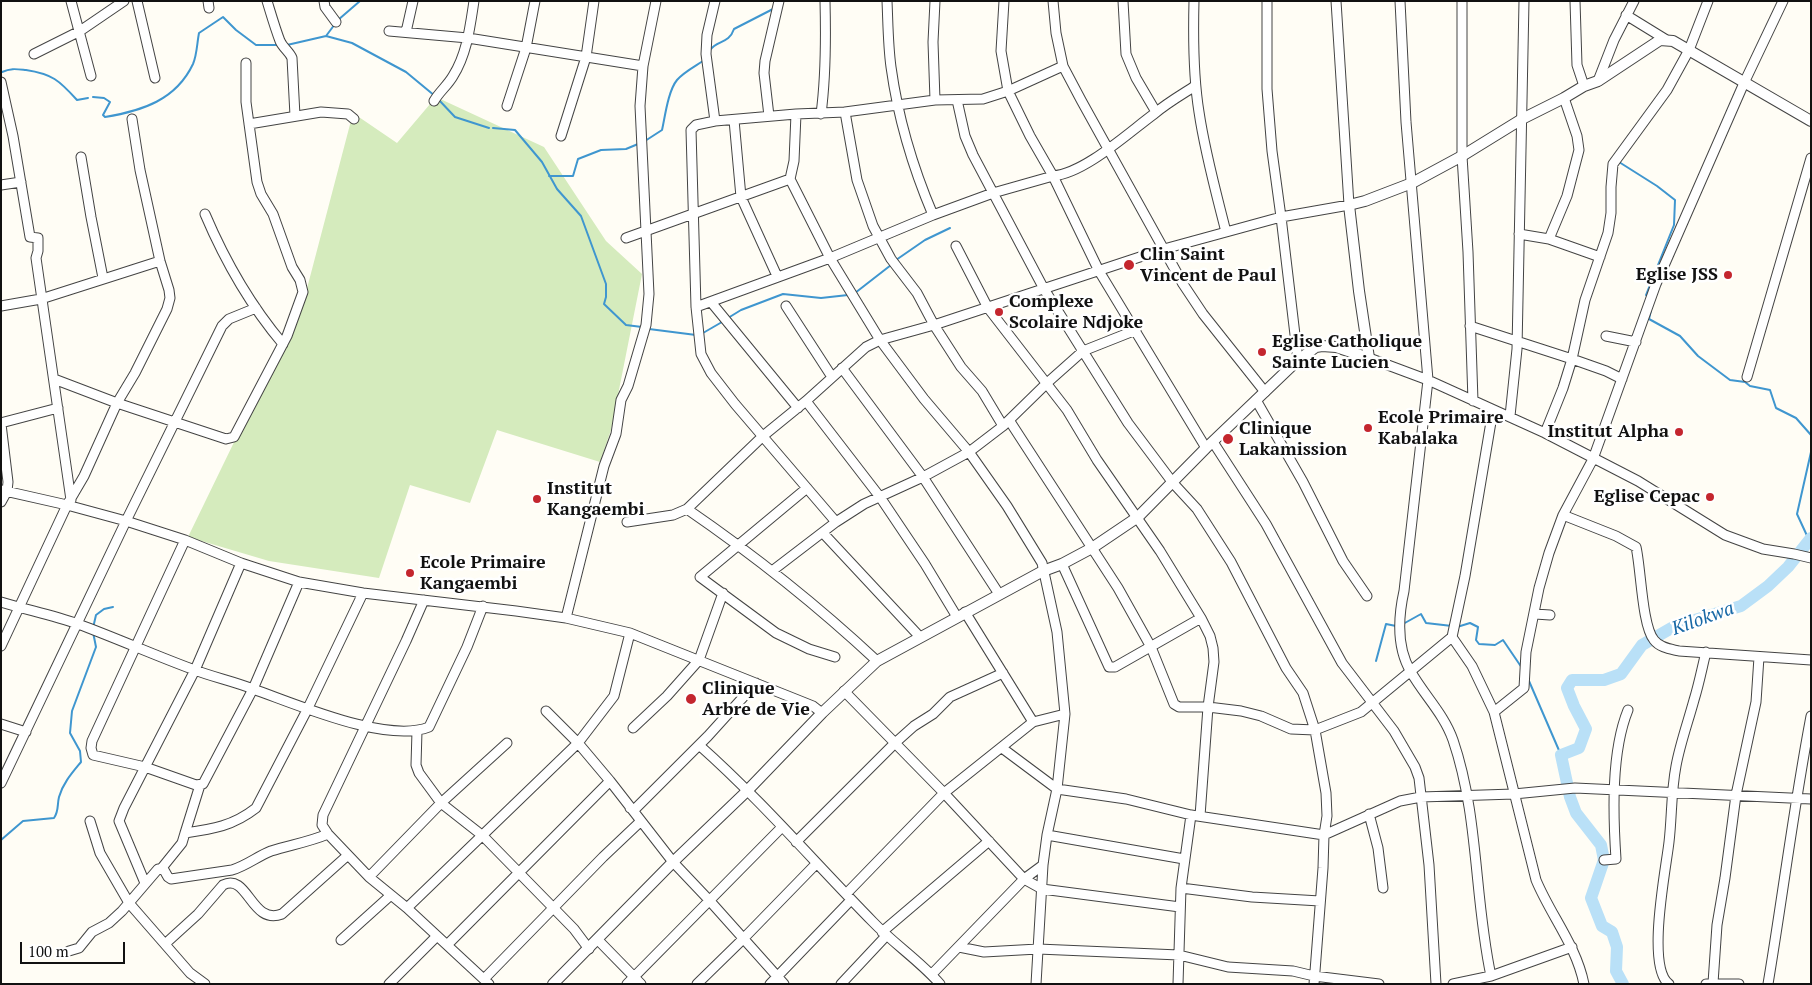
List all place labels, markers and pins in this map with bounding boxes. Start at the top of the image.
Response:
place label: Clin Saint Vincent de Paul [1140,244,1276,286]
marker: Clin Saint Vincent de Paul [1122,258,1136,272]
place label: Eglise JSS [1636,264,1718,286]
marker: Eglise JSS [1722,269,1734,281]
place label: Complexe Scolaire Ndjoke [1009,291,1143,334]
marker: Complexe Scolaire Ndjoke [993,306,1005,318]
place label: Eglise Catholique Sainte Lucien [1272,331,1422,374]
marker: Eglise Catholique Sainte Lucien [1256,346,1268,358]
place label: Ecole Primaire Kabalaka [1378,407,1504,449]
place label: Clinique Lakamission [1239,418,1347,460]
place label: Institut Alpha [1547,421,1669,443]
marker: Ecole Primaire Kabalaka [1362,422,1374,434]
marker: Institut Alpha [1673,426,1685,438]
marker: Clinique Lakamission [1221,432,1235,446]
place label: Institut Kangaembi [547,478,644,520]
place label: Eglise Cepac [1594,486,1700,508]
marker: Eglise Cepac [1704,491,1716,503]
marker: Institut Kangaembi [531,493,543,505]
place label: Ecole Primaire Kangaembi [420,552,546,594]
marker: Ecole Primaire Kangaembi [404,567,416,579]
place label: Clinique Arbre de Vie [702,678,810,721]
marker: Clinique Arbre de Vie [684,692,698,706]

